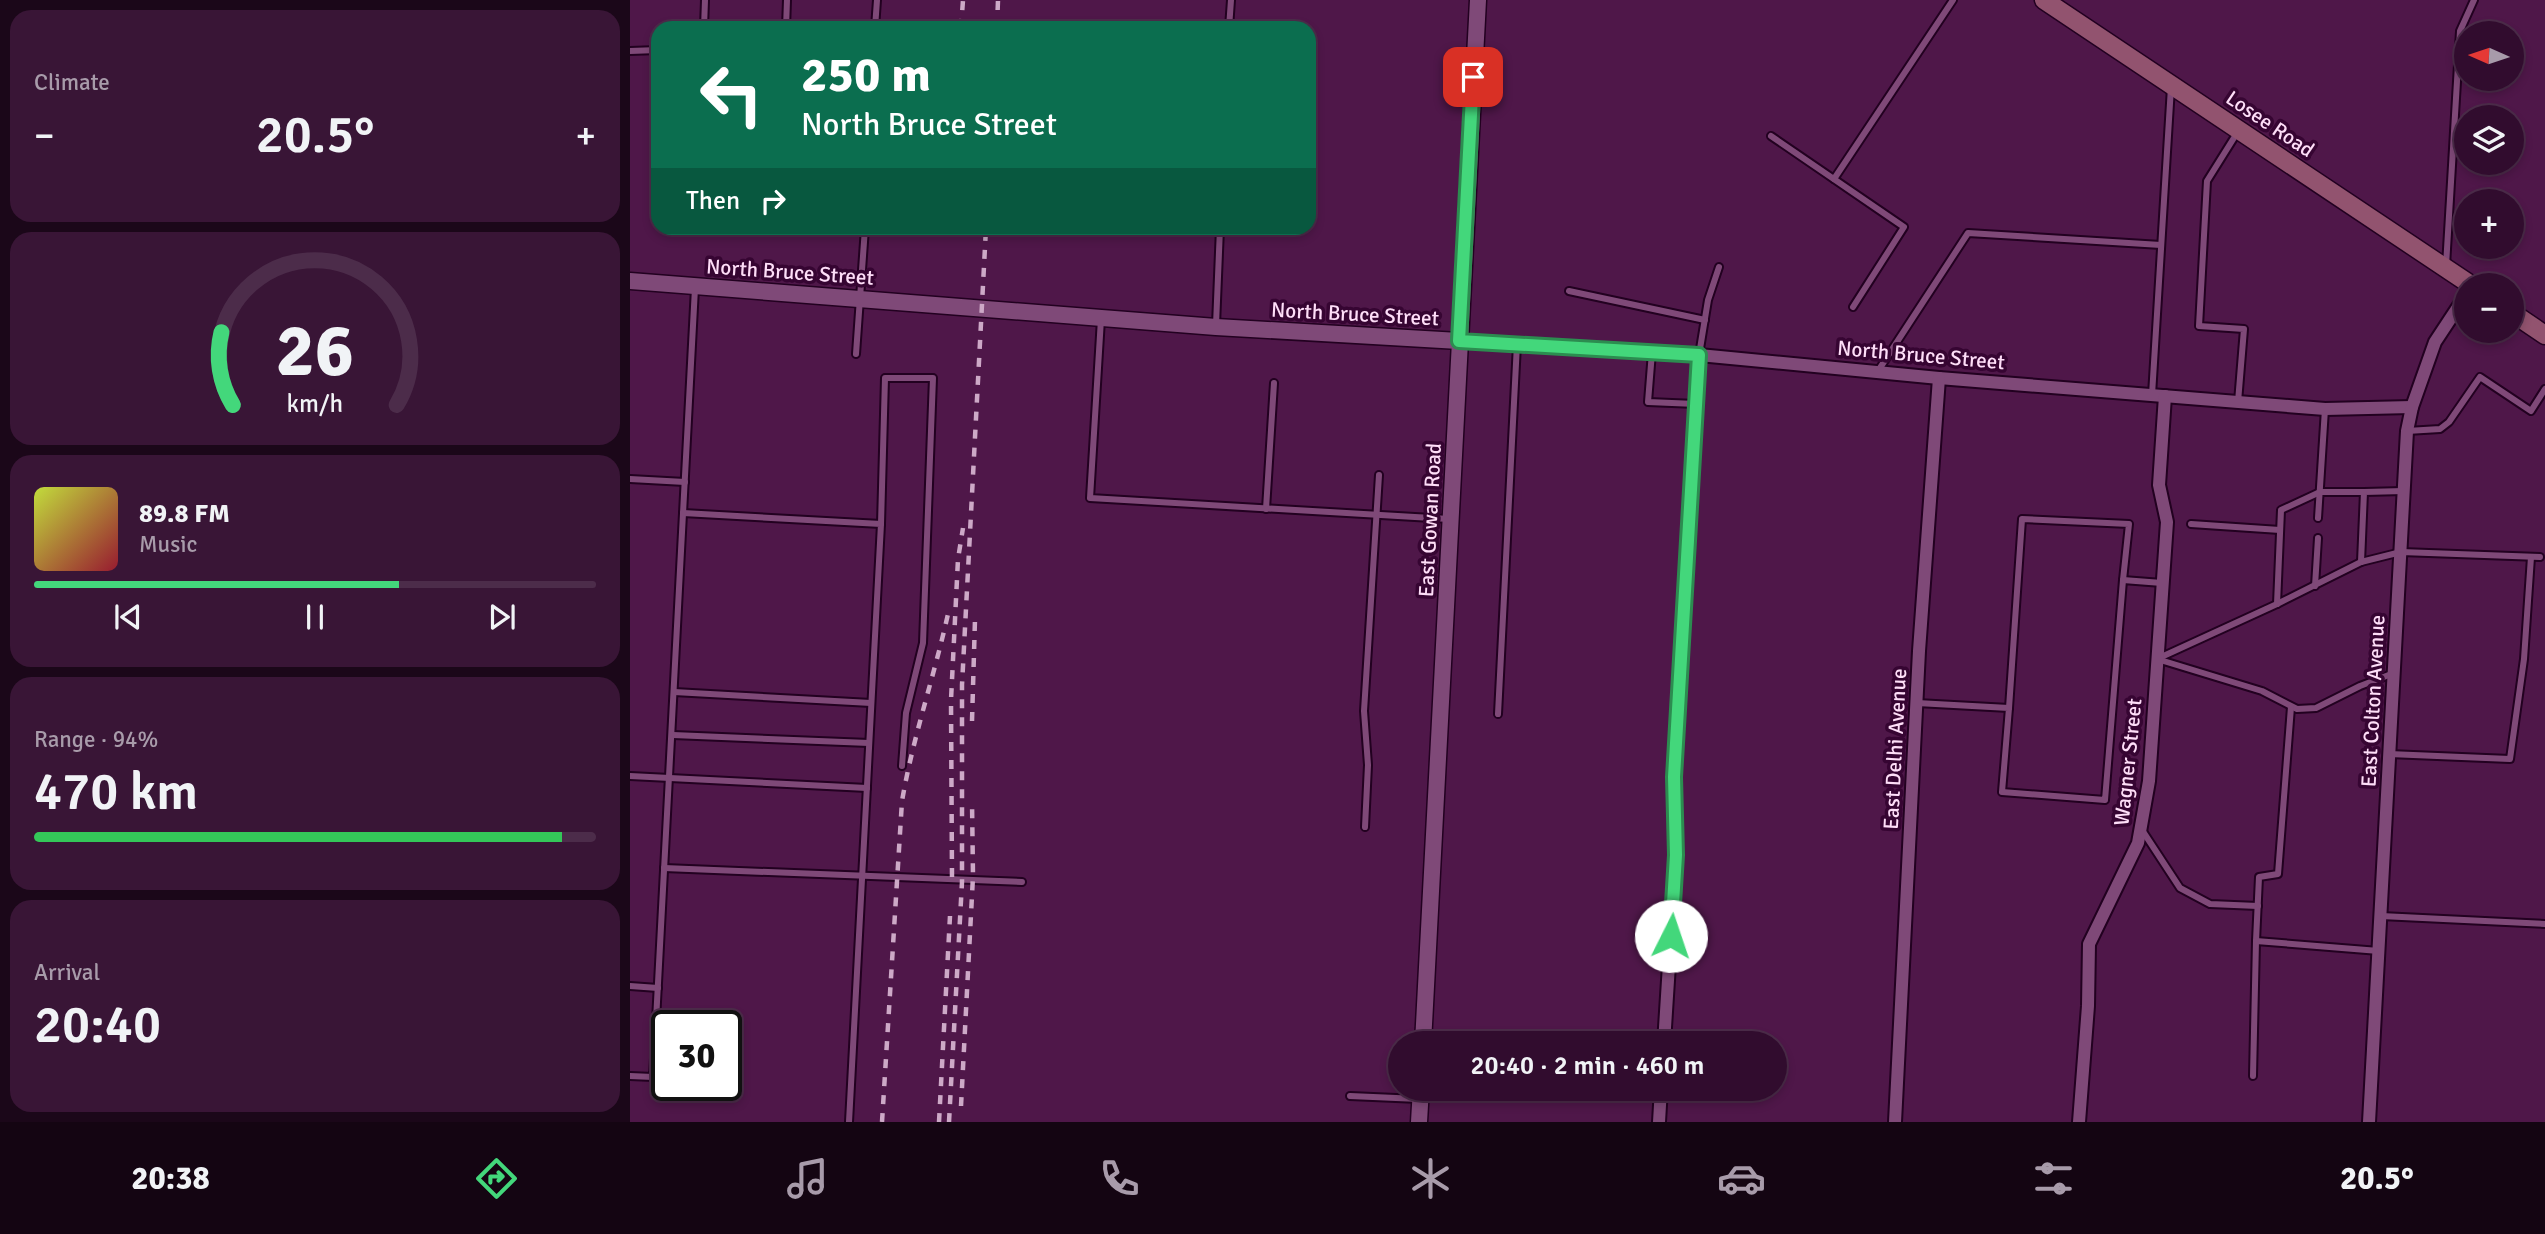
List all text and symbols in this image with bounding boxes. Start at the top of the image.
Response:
north arrow [2454,21,2524,91]
map controls [2454,21,2524,343]
text: 250 m [801,45,931,105]
pin [1443,47,1503,107]
icon: left [686,49,777,140]
icon: arrive [1454,58,1492,96]
text: Climate [34,68,110,97]
street label: Losee Road [2221,85,2319,163]
text: 20.5° [256,103,374,167]
text: North Bruce Street [801,105,1057,144]
button: layers [2454,105,2524,175]
text: − [34,112,55,159]
text: + [575,112,596,159]
icon: right [754,182,792,220]
text: Then [686,185,740,217]
button: + [2454,189,2524,259]
street label: North Bruce Street [705,253,875,291]
button: − [2454,273,2524,343]
street label: North Bruce Street [1270,297,1440,331]
text: 26 [276,307,354,396]
street label: North Bruce Street [1836,335,2006,375]
text: km/h [287,387,343,418]
street label: East Gowan Road [1413,442,1447,598]
text: 89.8 FM [139,498,230,530]
text: Music [139,530,197,559]
icon: previous [109,598,147,636]
icon: pause [296,598,334,636]
icon: next [483,598,521,636]
street label: East Colton Avenue [2355,614,2391,788]
street label: East Delhi Avenue [1878,668,1912,830]
street label: Wagner Street [2108,697,2148,827]
text: Range · 94% [34,725,158,754]
text: 470 km [34,760,198,824]
position arrow [1634,899,1708,973]
text: Arrival [34,958,100,987]
text: 20:40 [34,993,161,1057]
speed limit sign: 30 [651,1010,742,1101]
text: 20:40 · 2 min · 460 m [1471,1050,1704,1082]
icon: directions [472,1154,521,1203]
icon: music [783,1154,832,1203]
icon: phone [1095,1154,1144,1203]
icon: climate [1406,1154,1455,1203]
icon: car [1717,1154,1766,1203]
icon: filters [2029,1154,2078,1203]
text: 20:38 [131,1159,210,1198]
text: 20.5° [2340,1159,2414,1198]

